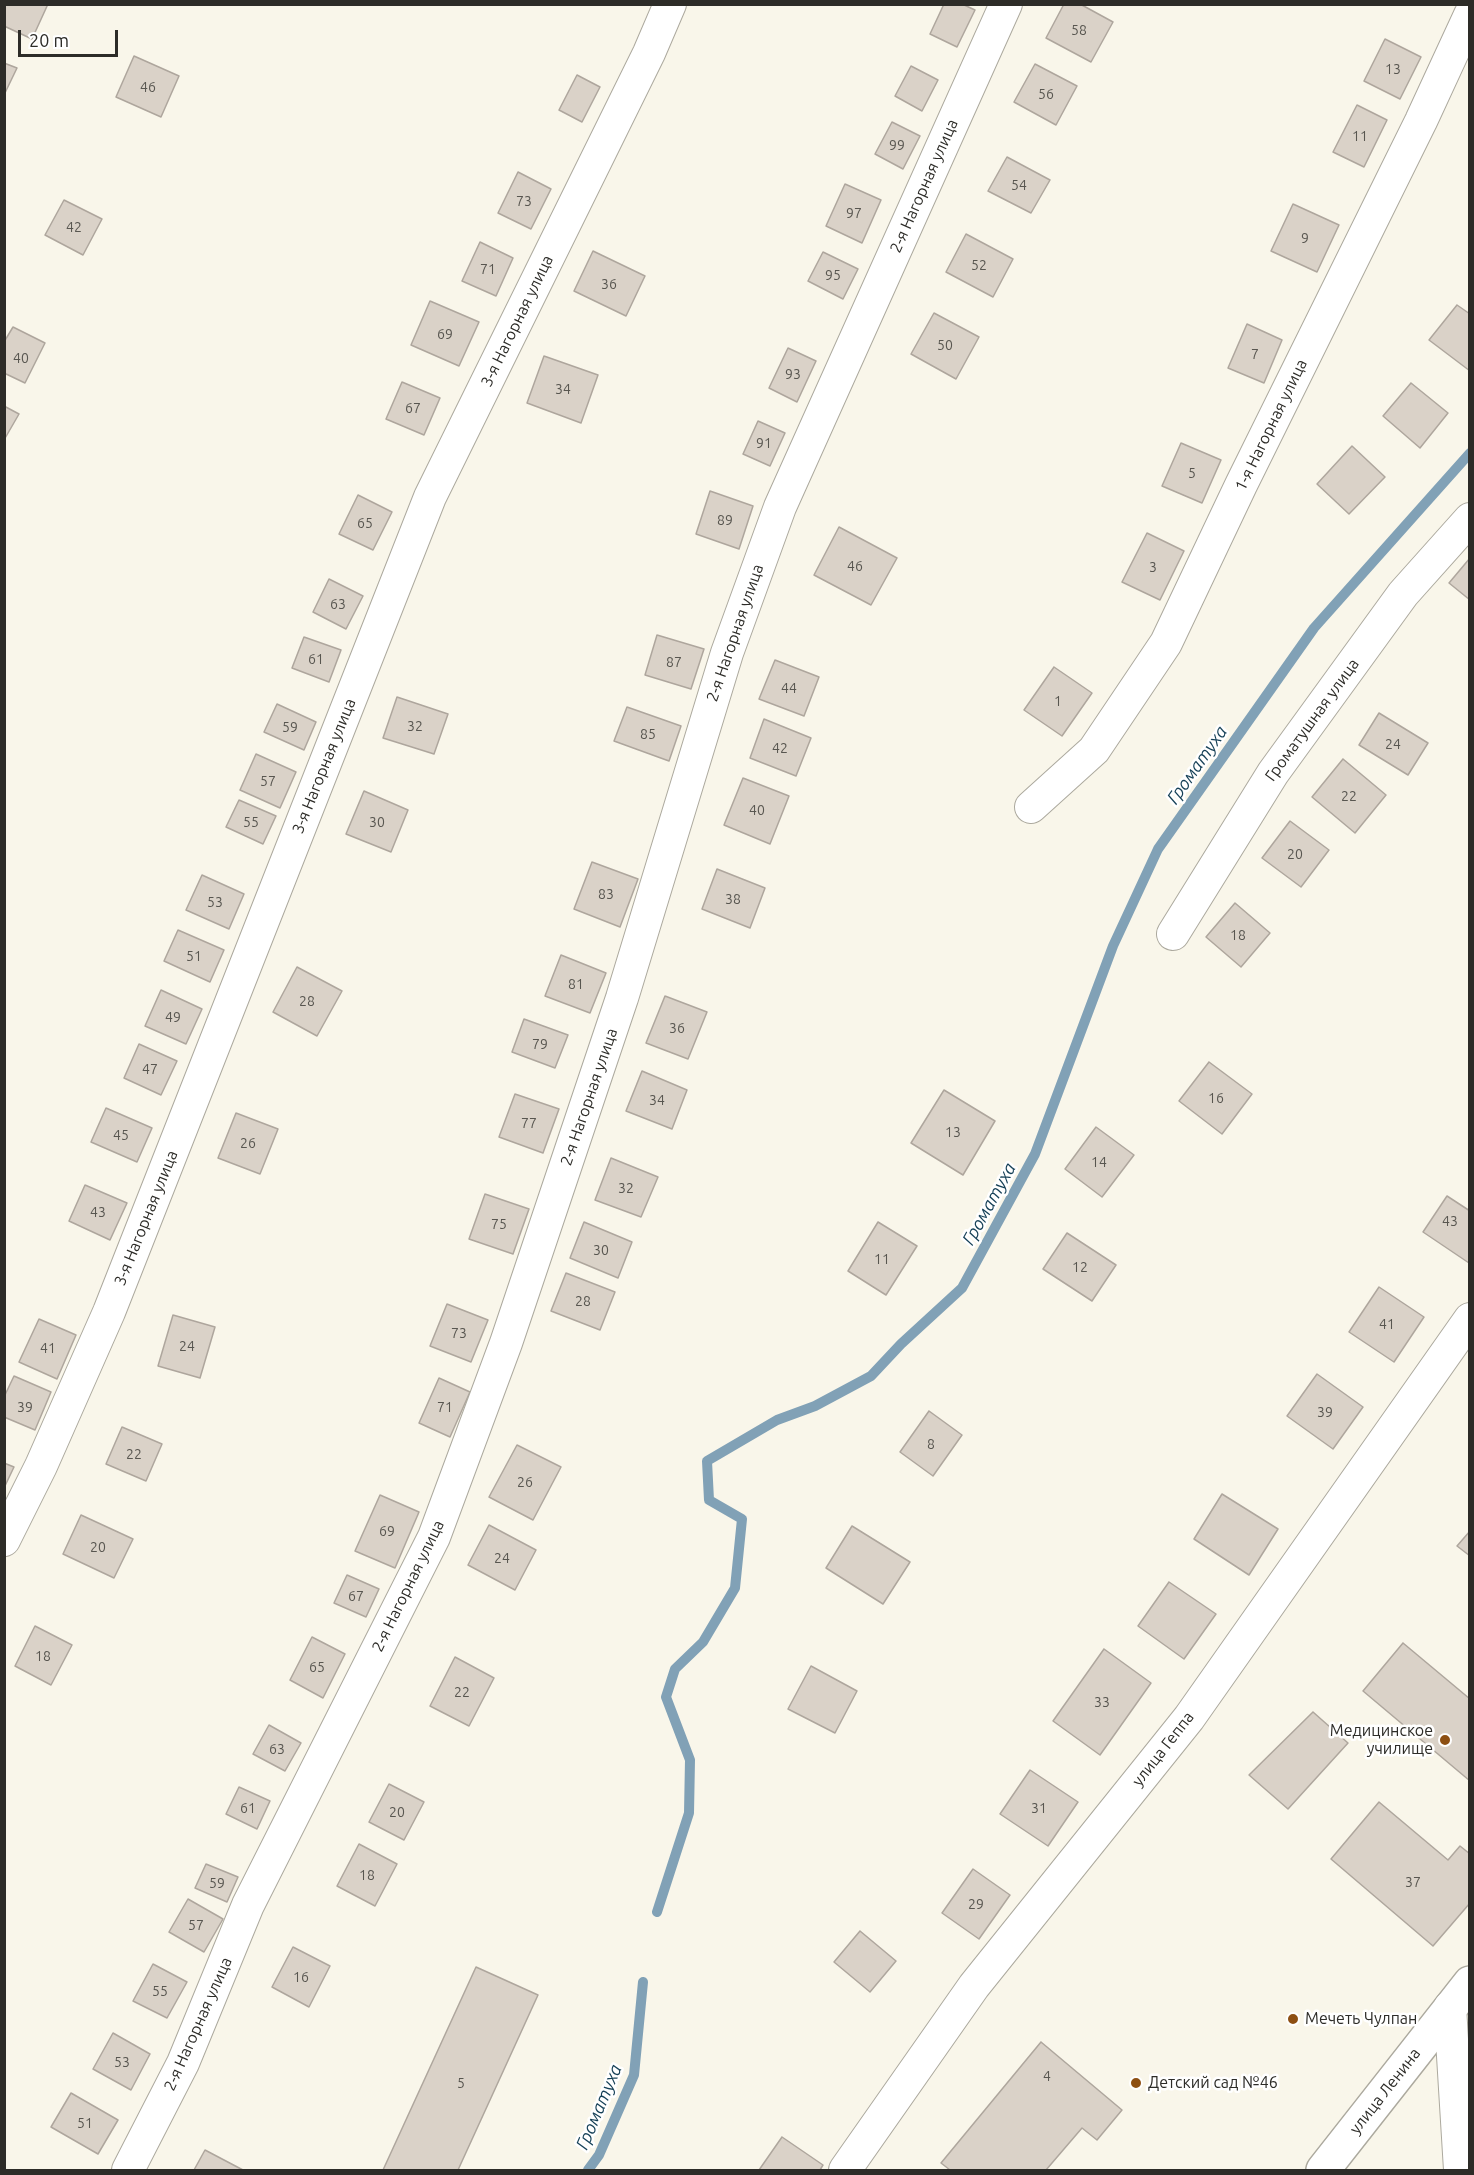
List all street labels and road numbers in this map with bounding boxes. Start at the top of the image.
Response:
street label: 2-я Нагорная улица [886,116,962,256]
street label: 3-я Нагорная улица [477,252,557,390]
street label: 1-я Нагорная улица [1231,356,1311,494]
street label: 2-я Нагорная улица [702,562,768,704]
street label: Громатушная улица [1261,655,1363,785]
street label: 3-я Нагорная улица [288,696,360,836]
street label: 2-я Нагорная улица [556,1026,622,1168]
street label: 3-я Нагорная улица [110,1148,182,1288]
street label: 2-я Нагорная улица [368,1517,448,1655]
street label: улица Геппа [1128,1708,1198,1790]
street label: 2-я Нагорная улица [160,1954,236,2094]
street label: улица Ленина [1345,2044,1425,2138]

